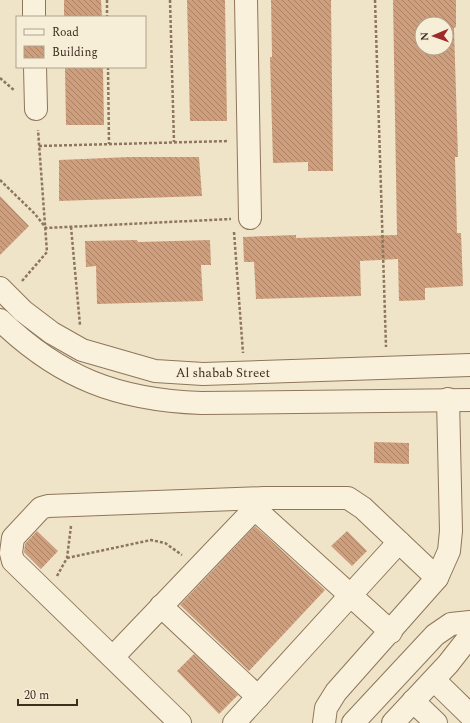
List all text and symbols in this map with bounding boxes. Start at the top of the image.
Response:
legend [16,16,146,68]
north arrow [414,16,454,56]
text: Road [52,23,79,42]
text: N [416,32,433,41]
text: Building [52,43,98,62]
street label: Al shabab Street [176,363,271,383]
scale bar [18,681,77,707]
text: 20 m [24,686,49,705]

